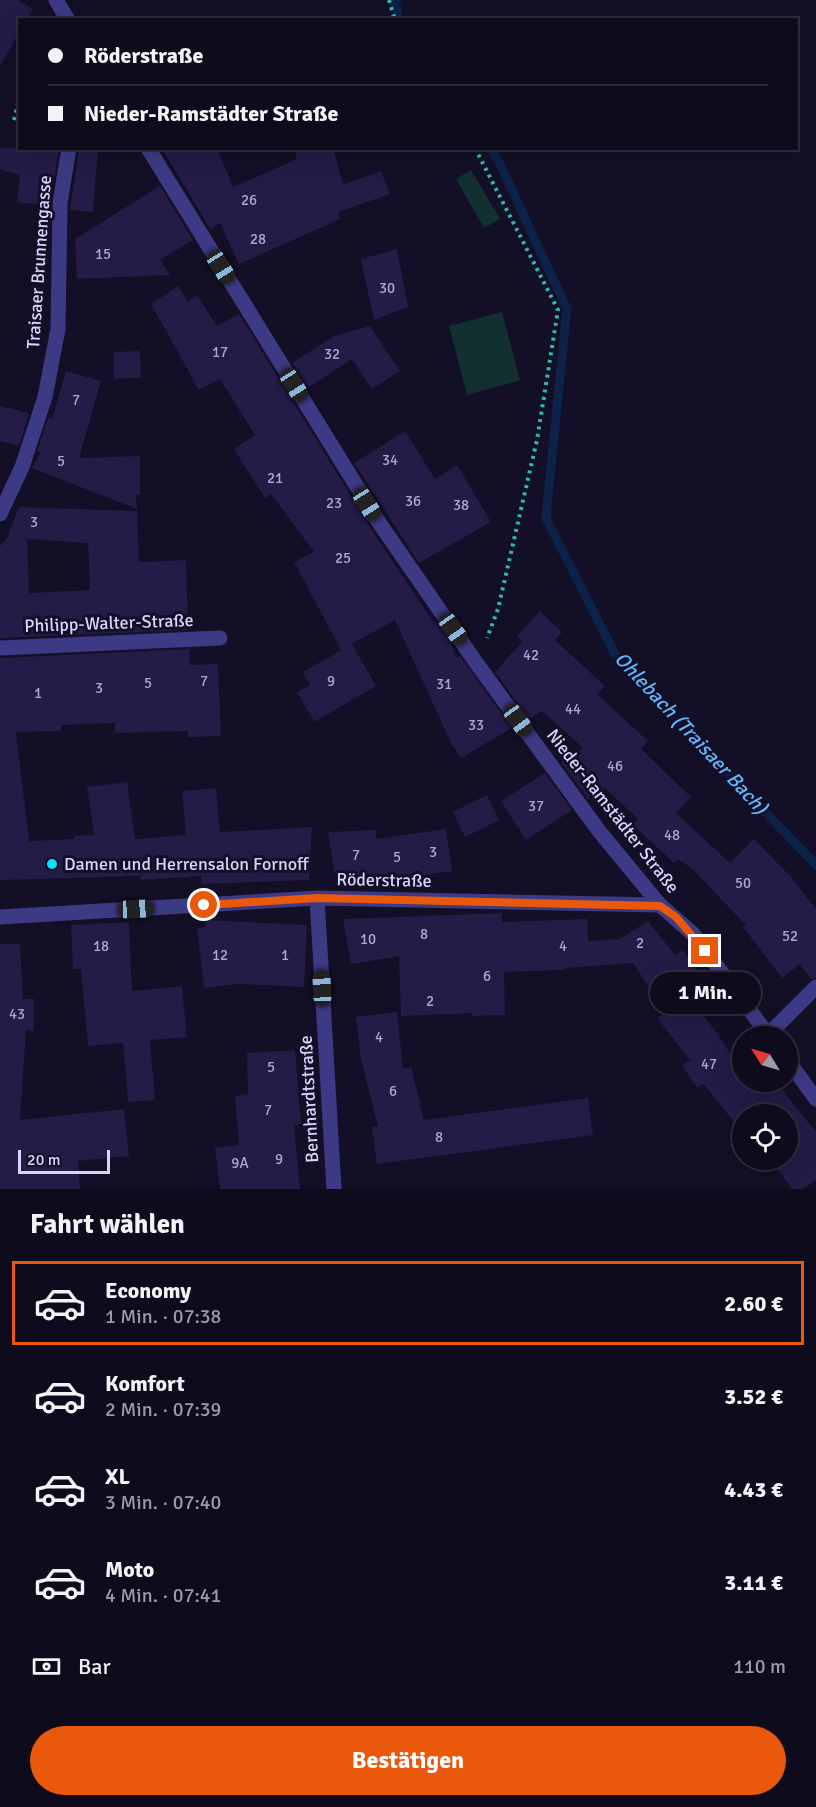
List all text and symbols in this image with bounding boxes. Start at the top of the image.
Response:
text: Röderstraße [84,42,203,69]
text: Nieder-Ramstädter Straße [84,100,338,127]
street label: Traisaer Brunnengasse [22,174,56,350]
house number: 26 [241,191,257,209]
house number: 28 [250,230,266,248]
house number: 15 [95,245,111,263]
car [204,247,238,287]
house number: 30 [379,279,395,297]
house number: 17 [212,343,228,361]
house number: 32 [324,345,340,363]
car [277,365,311,405]
house number: 7 [72,391,80,409]
house number: 34 [382,451,398,469]
house number: 5 [57,452,65,470]
house number: 21 [267,469,283,487]
car [350,484,384,524]
house number: 36 [405,492,421,510]
house number: 23 [326,494,342,512]
house number: 38 [453,496,469,514]
house number: 3 [30,513,38,531]
house number: 25 [335,549,351,567]
street label: Philipp-Walter-Straße [24,609,194,637]
car [435,609,471,649]
house number: 42 [523,646,539,664]
water label: Ohlebach (Traisaer Bach) [609,647,774,820]
house number: 7 [200,672,208,690]
house number: 9 [327,672,335,690]
house number: 5 [144,674,152,692]
house number: 31 [436,675,452,693]
house number: 3 [95,679,103,697]
house number: 1 [34,684,42,702]
car [500,700,536,740]
house number: 44 [565,700,581,718]
house number: 33 [468,716,484,734]
street label: Nieder-Ramstädter Straße [542,724,684,898]
house number: 46 [607,757,623,775]
house number: 37 [528,797,544,815]
house number: 48 [664,826,680,844]
house number: 3 [429,843,437,861]
house number: 7 [352,846,360,864]
house number: 5 [393,848,401,866]
place label: Damen und Herrensalon Fornoff [64,853,310,875]
marker: Damen und Herrensalon Fornoff [45,857,59,871]
street label: Röderstraße [336,868,432,892]
house number: 50 [735,874,751,892]
route start [190,891,217,918]
car [118,899,154,919]
house number: 8 [420,925,428,943]
house number: 52 [782,927,798,945]
house number: 10 [360,930,376,948]
house number: 2 [636,934,644,952]
house number: 18 [93,937,109,955]
house number: 4 [559,937,567,955]
route end [691,937,718,964]
house number: 12 [212,946,228,964]
house number: 1 [281,946,289,964]
house number: 6 [483,967,491,985]
car [312,970,332,1006]
callout: 1 Min. [650,972,760,1014]
text: 1 Min. [678,980,733,1005]
house number: 2 [426,992,434,1010]
house number: 43 [9,1005,25,1023]
north arrow [732,1026,798,1092]
map controls [732,1026,798,1170]
house number: 4 [375,1028,383,1046]
street label: Bernhardtstraße [295,1035,323,1163]
house number: 47 [701,1055,717,1073]
house number: 5 [267,1058,275,1076]
house number: 6 [389,1082,397,1100]
house number: 7 [264,1101,272,1119]
button: locate [732,1104,798,1170]
house number: 8 [435,1128,443,1146]
scale bar [18,1147,110,1174]
text: 20 m [27,1150,61,1170]
house number: 9 [275,1150,283,1168]
house number: 9A [231,1154,249,1172]
text: Fahrt wählen [30,1208,185,1241]
icon: car [33,1276,87,1330]
text: Economy [105,1277,191,1304]
text: 2.60 € [724,1290,783,1317]
text: 1 Min. · 07:38 [105,1304,221,1329]
icon: car [33,1369,87,1423]
text: Komfort [105,1370,185,1397]
text: 3.52 € [724,1383,783,1410]
text: 2 Min. · 07:39 [105,1397,221,1422]
icon: car [33,1462,87,1516]
text: XL [105,1463,130,1490]
text: 4.43 € [724,1476,783,1503]
text: 3 Min. · 07:40 [105,1490,221,1515]
icon: car [33,1555,87,1609]
text: Moto [105,1556,154,1583]
text: 3.11 € [724,1569,783,1596]
text: 4 Min. · 07:41 [105,1583,221,1608]
icon: cash [30,1650,63,1683]
text: Bar [78,1653,111,1680]
text: 110 m [733,1654,786,1679]
button: Bestätigen [30,1726,786,1795]

